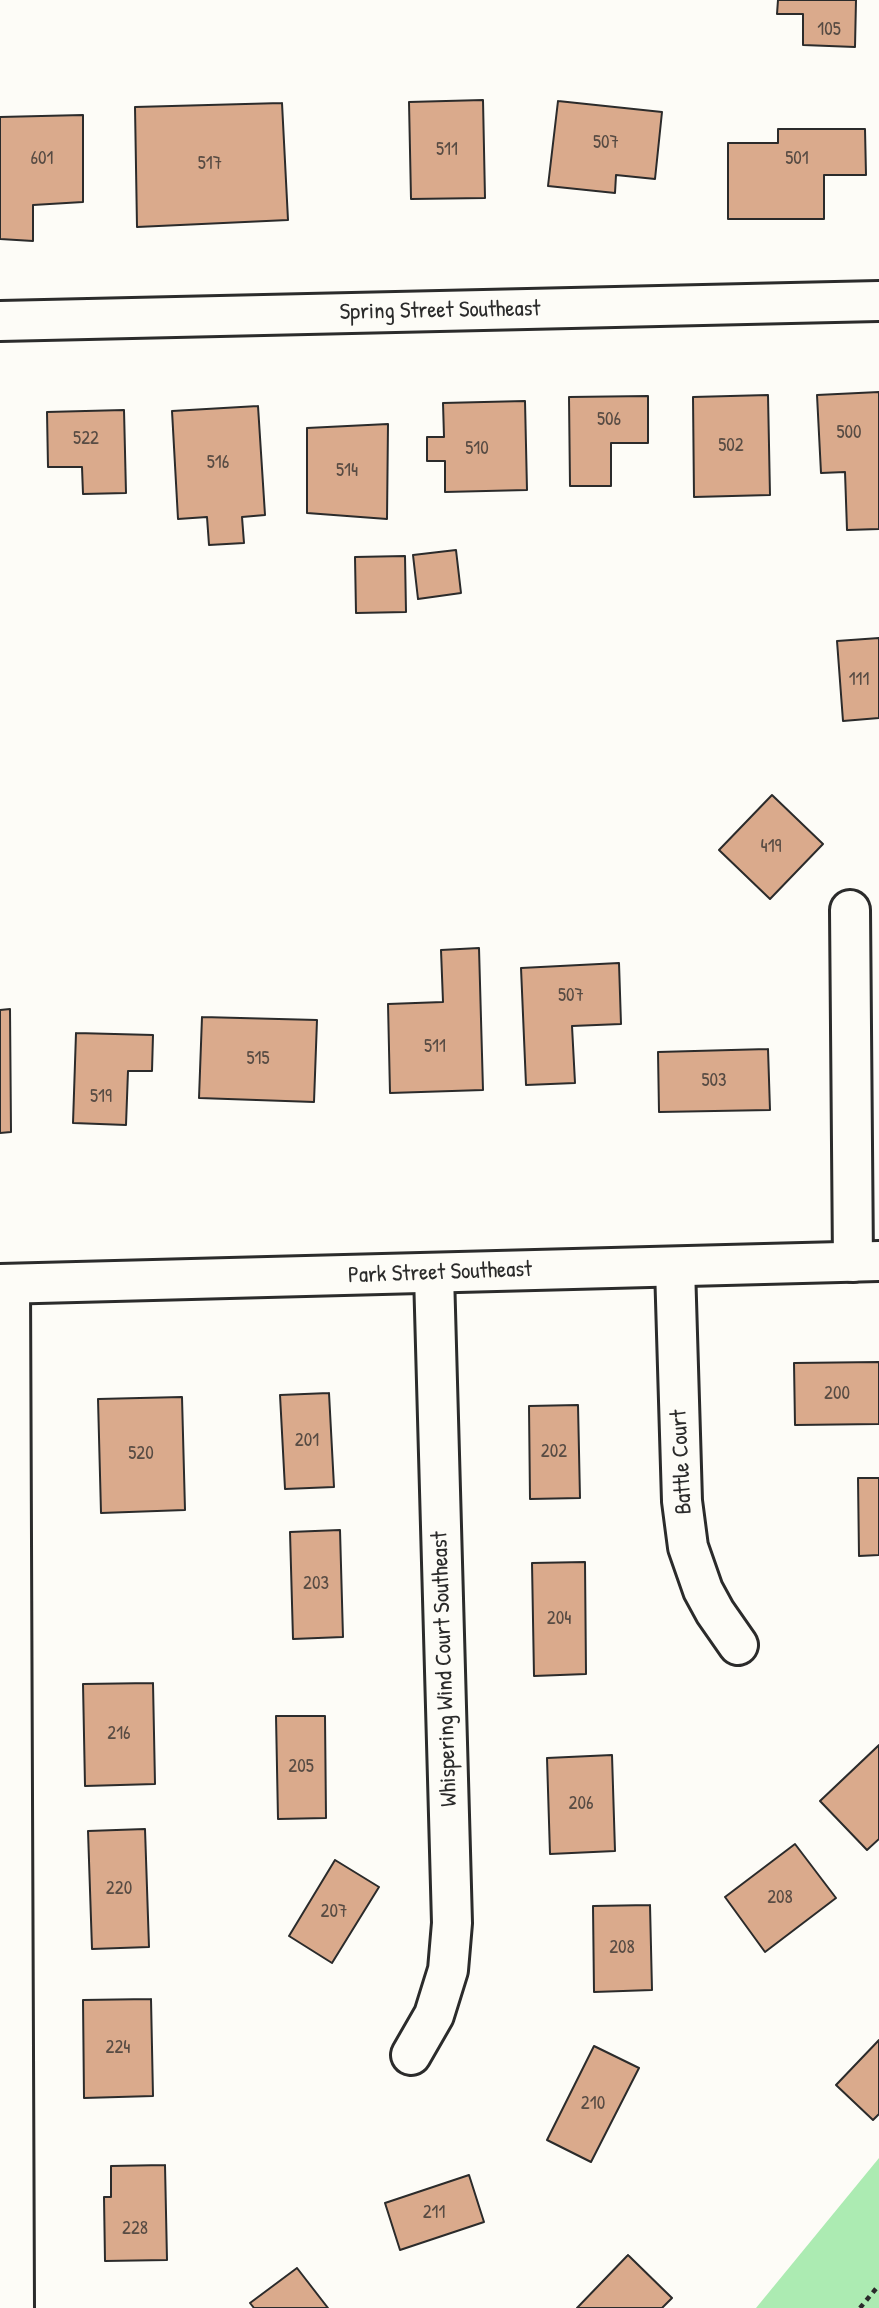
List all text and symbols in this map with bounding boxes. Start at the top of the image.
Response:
house number: 105 [817,19,841,41]
house number: 507 [593,132,619,154]
house number: 511 [436,139,458,161]
house number: 601 [31,148,53,170]
house number: 501 [785,148,809,170]
house number: 517 [198,153,222,175]
street label: Spring Street Southeast [339,295,541,327]
house number: 506 [597,409,621,431]
house number: 500 [836,422,862,444]
house number: 522 [73,428,99,450]
house number: 502 [718,435,744,457]
house number: 510 [465,438,489,460]
house number: 516 [207,452,229,474]
house number: 514 [336,460,358,482]
house number: 111 [849,669,869,691]
house number: 419 [761,836,781,858]
house number: 507 [558,985,584,1007]
house number: 511 [424,1036,446,1058]
house number: 515 [247,1048,269,1070]
house number: 503 [701,1070,727,1092]
house number: 519 [90,1086,112,1108]
street label: Park Street Southeast [348,1256,532,1290]
house number: 200 [824,1383,850,1405]
street label: Battle Court [665,1409,699,1515]
house number: 201 [295,1430,319,1452]
house number: 202 [541,1441,567,1463]
house number: 520 [128,1443,154,1465]
street label: Whispering Wind Court Southeast [426,1531,464,1807]
house number: 203 [303,1573,329,1595]
house number: 204 [547,1608,571,1630]
house number: 216 [107,1723,131,1745]
house number: 205 [288,1756,314,1778]
house number: 206 [569,1793,593,1815]
house number: 220 [106,1878,132,1900]
house number: 208 [767,1887,793,1909]
house number: 207 [321,1901,347,1923]
house number: 208 [609,1937,635,1959]
house number: 224 [106,2037,130,2059]
house number: 210 [581,2093,605,2115]
house number: 211 [423,2202,445,2224]
house number: 228 [122,2218,148,2240]

